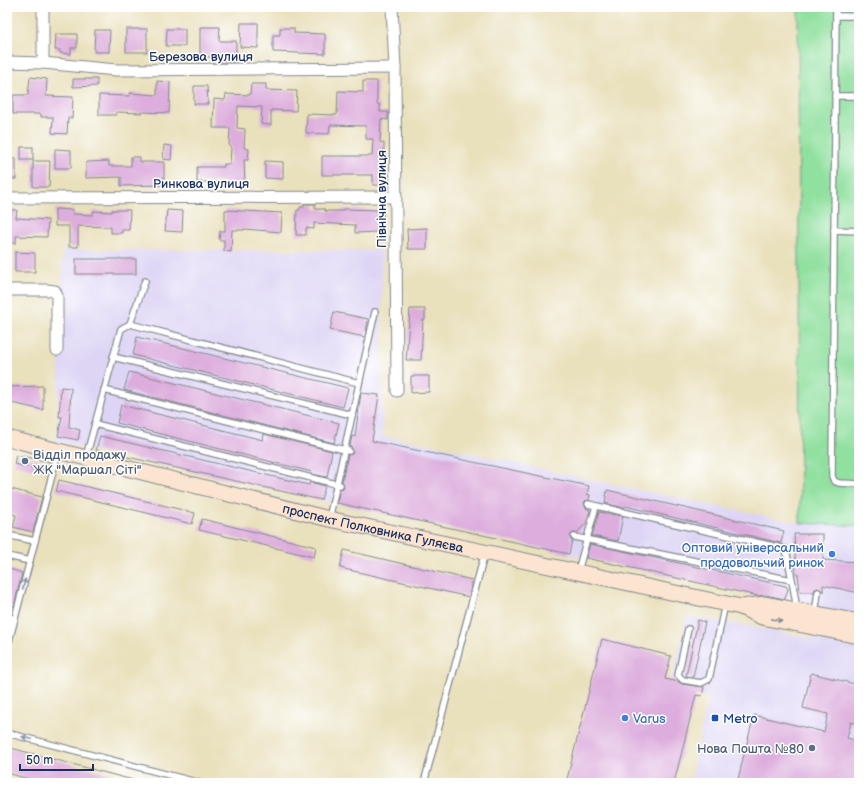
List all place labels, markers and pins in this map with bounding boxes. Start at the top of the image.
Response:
place label: Відділ продажу ЖК "Маршал Сіті" [33,447,142,478]
marker: Відділ продажу ЖК "Маршал Сіті" [20,456,30,466]
place label: Оптовий універсальний продовольчий ринок [682,540,824,571]
marker: Оптовий універсальний продовольчий ринок [827,549,837,559]
place label: Varus [633,711,666,727]
place label: Metro [723,711,758,727]
marker: Varus [620,713,630,723]
marker: Metro [710,713,720,723]
place label: Нова Пошта №80 [697,741,804,757]
marker: Нова Пошта №80 [807,743,817,753]

